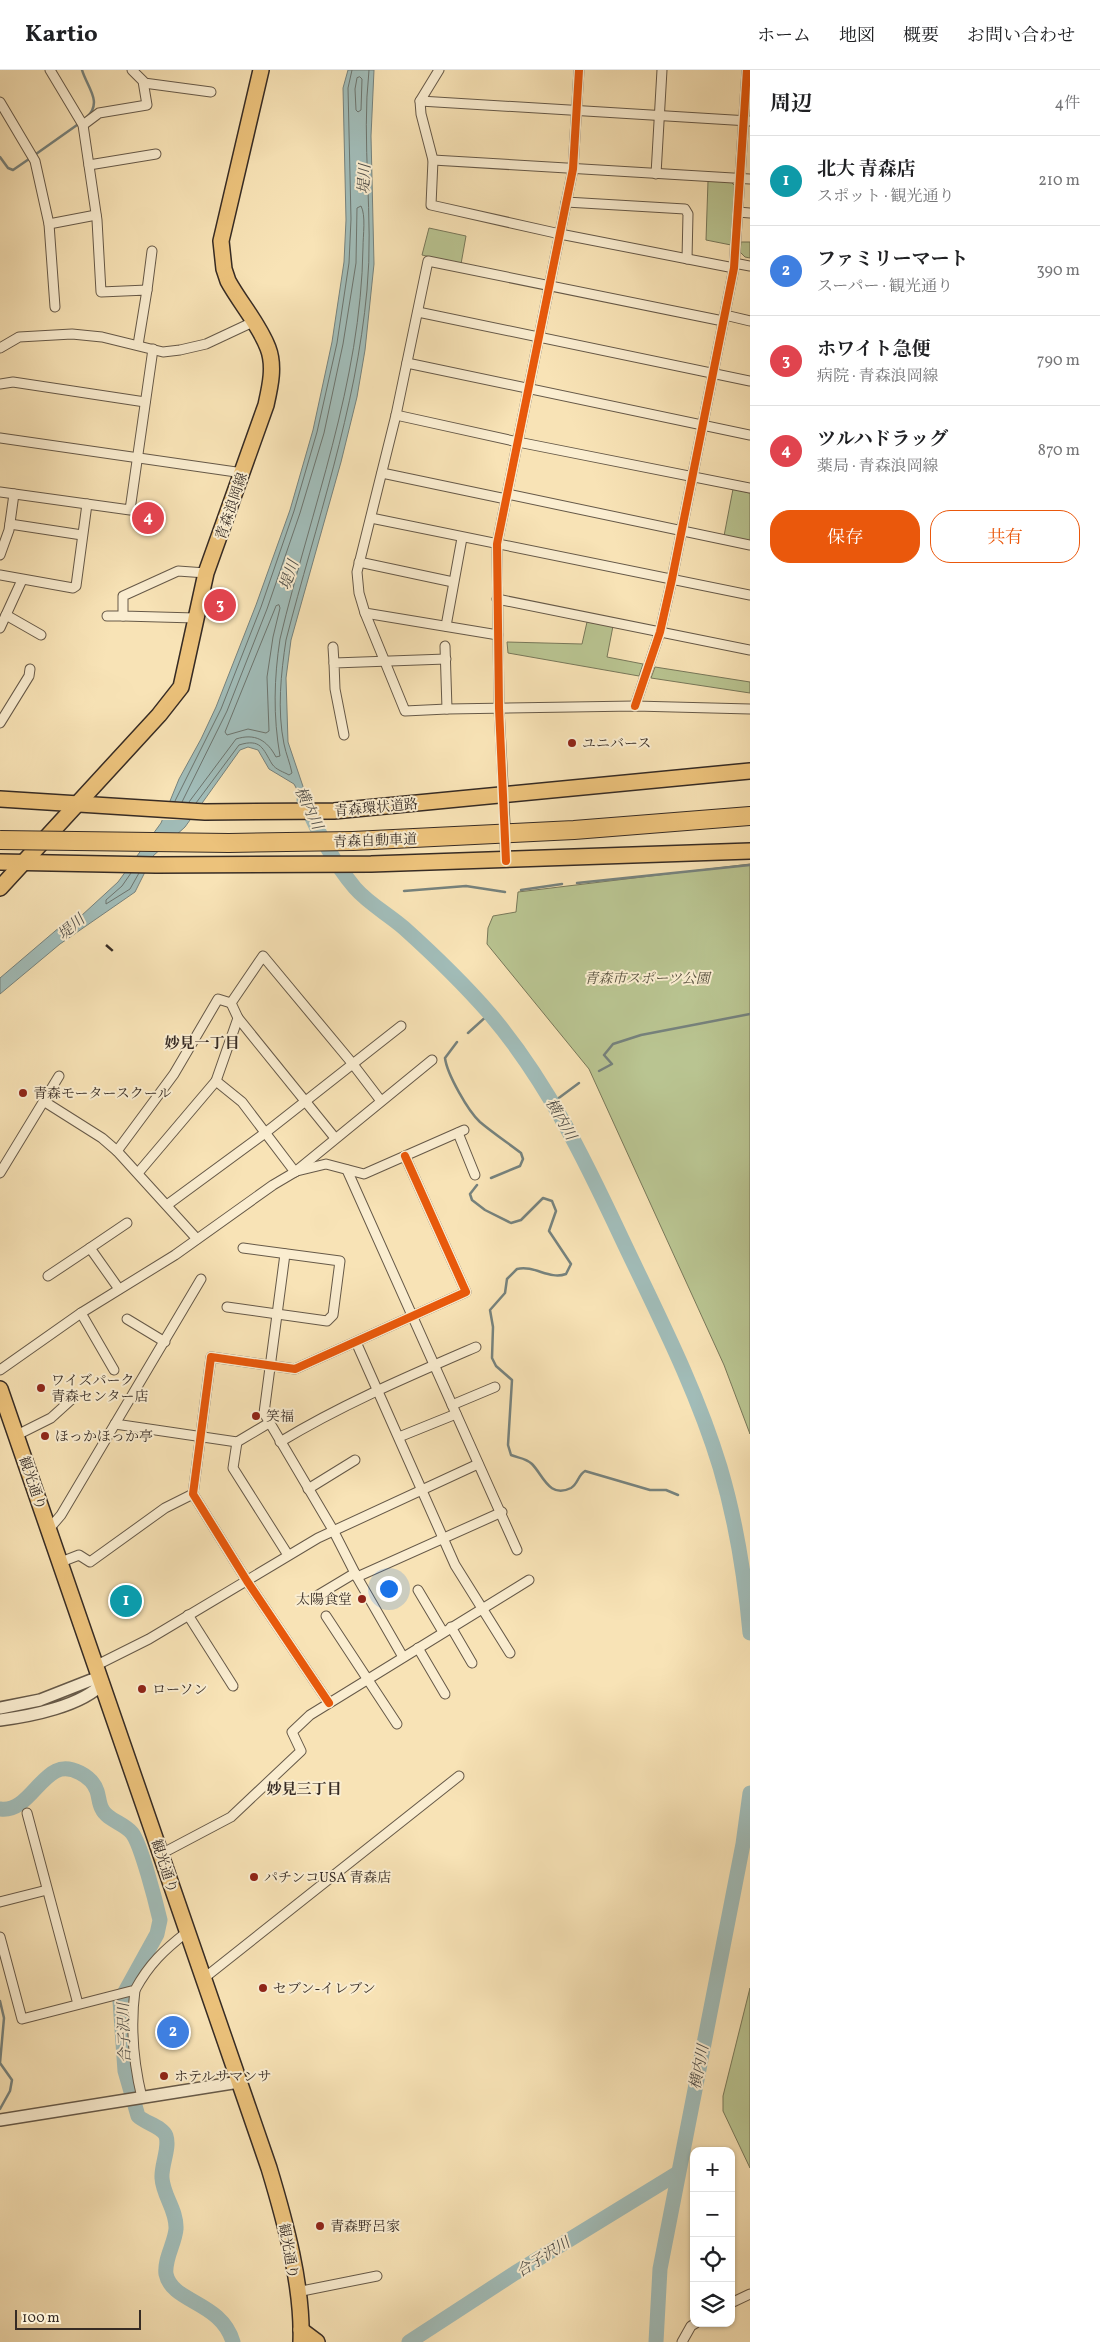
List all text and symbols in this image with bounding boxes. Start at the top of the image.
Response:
text: Kartio [25,18,98,52]
text: ホーム [757,24,811,49]
text: 地図 [839,24,875,49]
text: 概要 [903,24,939,49]
text: お問い合わせ [967,24,1075,49]
text: 周辺 [770,90,812,119]
text: 4件 [1054,93,1080,115]
text: 北大 青森店 [817,157,916,183]
water label: 堤川 [354,162,377,195]
text: 1 [783,170,789,192]
text: 210 m [1038,170,1080,192]
text: スポット · 観光通り [817,186,955,208]
text: ファミリーマート [817,247,969,273]
text: 2 [782,260,790,282]
text: 390 m [1037,260,1080,282]
text: スーパー · 観光通り [817,276,953,298]
text: ホワイト急便 [817,337,930,363]
text: 3 [782,350,790,372]
text: 790 m [1037,350,1080,372]
text: 病院 · 青森浪岡線 [817,366,939,388]
text: ツルハドラッグ [817,427,948,453]
text: 4 [781,440,791,462]
text: 870 m [1038,440,1080,462]
text: 薬局 · 青森浪岡線 [817,456,939,478]
street label: 青森浪岡線 [212,470,253,543]
pin: 4 [132,499,164,537]
button: 保存 [770,510,920,563]
button: 共有 [930,510,1080,563]
water label: 堤川 [276,556,306,593]
pin: 3 [204,586,236,624]
place label: ユニバース [582,735,651,754]
marker: ユニバース [566,737,578,749]
water label: 横内川 [289,784,328,835]
street label: 青森環状道路 [333,795,419,822]
street label: 青森自動車道 [333,831,417,852]
water label: 堤川 [54,909,92,946]
park label: 青森市スポーツ公園 [584,970,712,989]
district label: 妙見一丁目 [164,1034,240,1055]
place label: 青森モータースクール [33,1085,171,1104]
marker: 青森モータースクール [17,1087,29,1099]
water label: 横内川 [539,1095,581,1146]
place label: ワイズパーク 青森センター店 [51,1372,148,1407]
marker: ワイズパーク 青森センター店 [35,1382,47,1394]
place label: 笑福 [266,1408,294,1427]
marker: 笑福 [250,1410,262,1422]
place label: ほっかほっか亭 [55,1428,153,1447]
marker: ほっかほっか亭 [39,1430,51,1442]
street label: 観光通り [13,1454,50,1513]
your location [376,1576,402,1602]
pin: 1 [110,1582,142,1620]
place label: 太陽食堂 [296,1591,352,1610]
marker: 太陽食堂 [356,1593,368,1605]
place label: ローソン [152,1681,207,1700]
marker: ローソン [136,1683,148,1695]
district label: 妙見三丁目 [266,1780,342,1801]
street label: 観光通り [146,1837,181,1896]
place label: パチンコUSA 青森店 [264,1869,391,1888]
marker: パチンコUSA 青森店 [248,1871,260,1883]
place label: セブン-イレブン [273,1980,376,1999]
marker: セブン-イレブン [257,1982,269,1994]
water label: 合子沢川 [114,2001,137,2063]
pin: 2 [157,2013,189,2051]
water label: 横内川 [686,2041,715,2091]
place label: ホテルサマンサ [174,2068,271,2087]
marker: ホテルサマンサ [158,2070,170,2082]
map controls [690,2147,735,2327]
button: + [690,2147,735,2192]
button: − [690,2192,735,2237]
place label: 青森野呂家 [330,2218,400,2237]
marker: 青森野呂家 [314,2220,326,2232]
street label: 観光通り [273,2222,302,2280]
water label: 合子沢川 [513,2232,576,2283]
button: locate [690,2237,735,2282]
button: layers [690,2282,735,2327]
scale bar [15,2307,141,2330]
text: 100 m [22,2309,60,2328]

